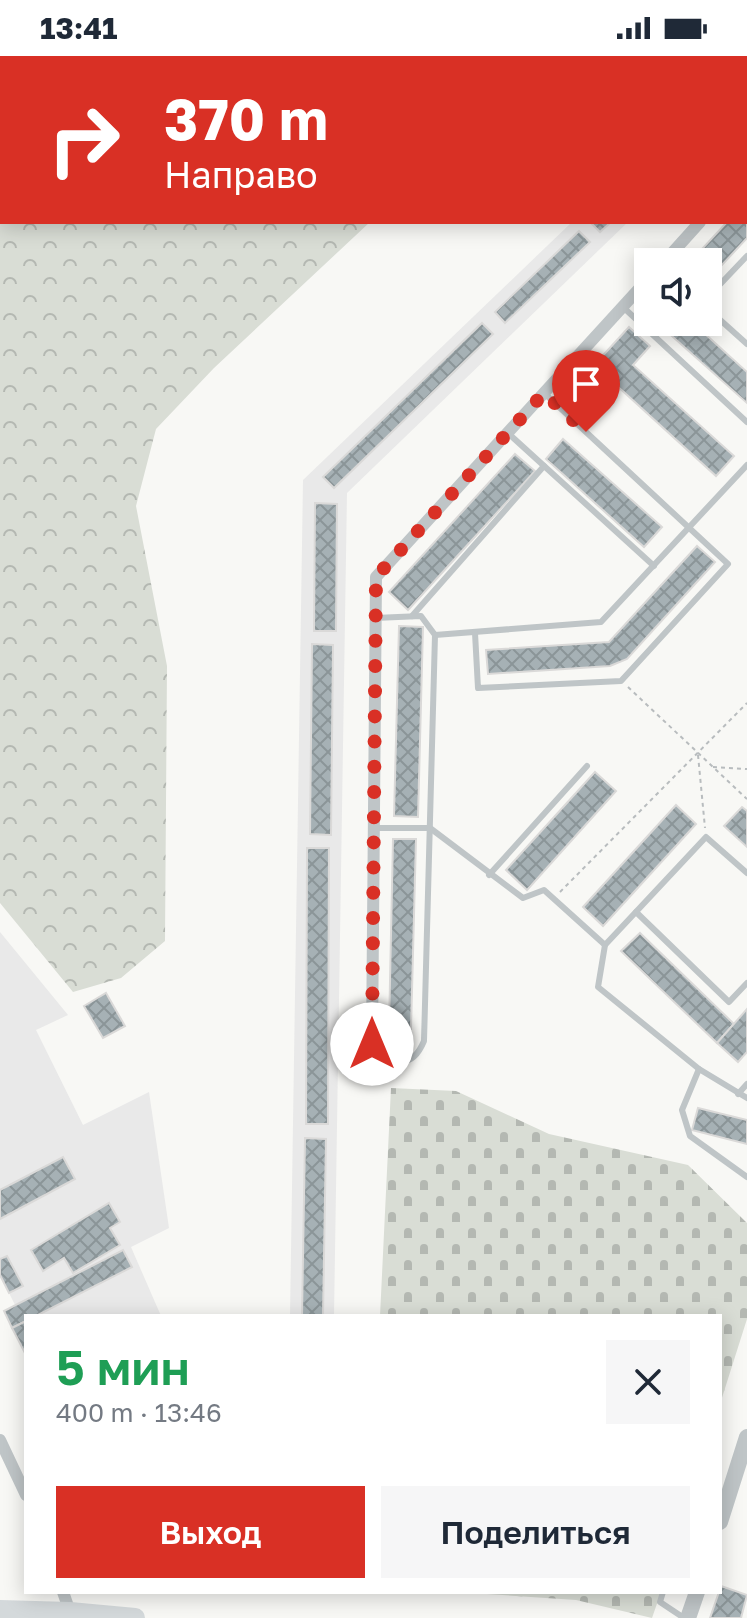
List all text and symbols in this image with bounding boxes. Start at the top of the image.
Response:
text: 13:41 [40,10,118,46]
text: 370 m [164,85,328,152]
icon: right [32,88,136,192]
text: Направо [164,153,318,196]
map controls [634,248,722,336]
button: sound [634,248,722,336]
pin [552,350,620,432]
icon: arrive [564,362,608,406]
position arrow [330,1002,414,1086]
text: 5 мин [56,1338,190,1396]
button: close [606,1340,690,1424]
text: 400 m · 13:46 [56,1397,222,1428]
button: Выход [56,1486,365,1578]
button: Поделиться [381,1486,690,1578]

